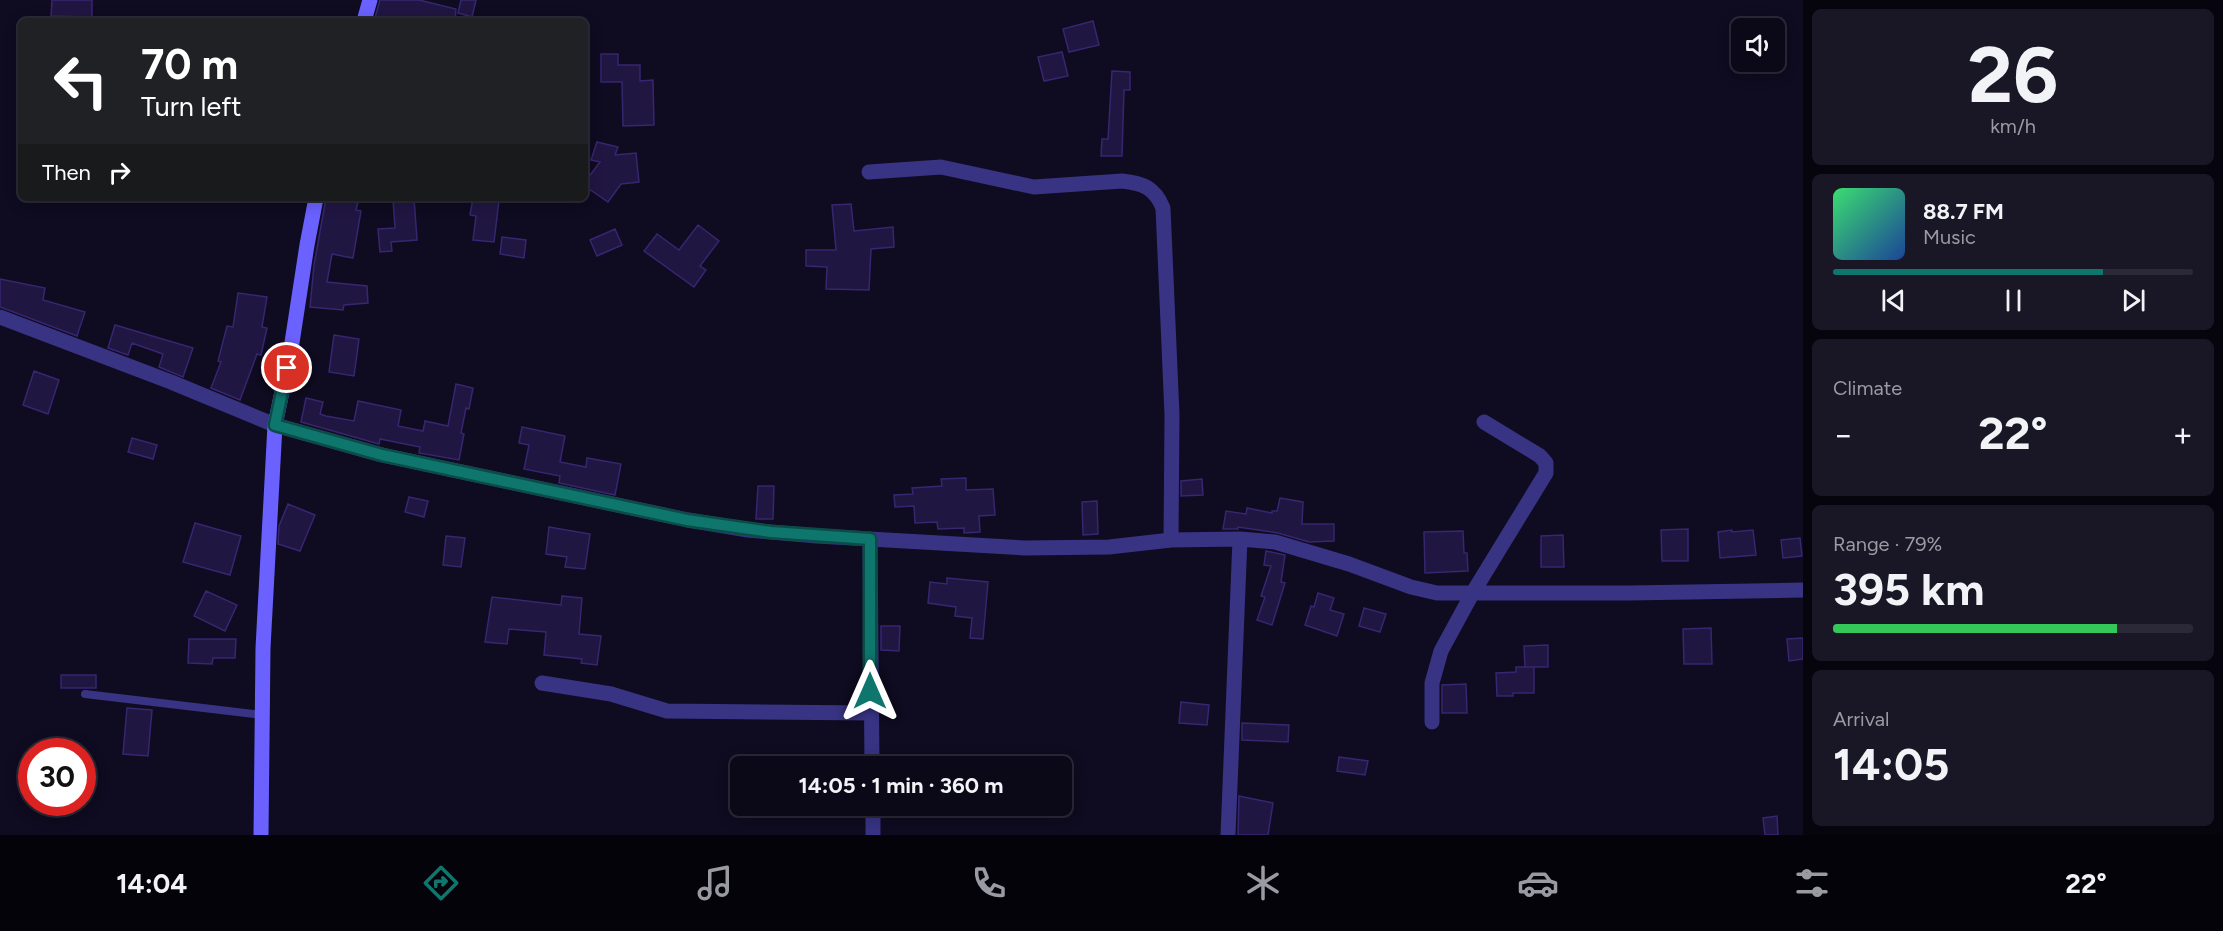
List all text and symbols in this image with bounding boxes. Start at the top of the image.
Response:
map controls [1731,18,1785,72]
button: sound [1731,18,1785,72]
text: 26 [1968,28,2058,122]
text: 70 m [141,39,238,90]
icon: left [42,42,120,120]
text: Turn left [141,90,241,123]
text: km/h [1990,114,2036,138]
icon: right [103,156,136,189]
text: Then [42,159,91,186]
text: 88.7 FM [1923,198,2004,225]
text: Music [1923,225,1976,249]
icon: previous [1877,284,1910,317]
icon: pause [1997,284,2030,317]
icon: next [2117,284,2150,317]
pin [261,342,312,393]
icon: arrive [270,351,303,384]
text: Climate [1833,376,1902,400]
text: 22° [1978,406,2048,460]
text: − [1833,415,1854,454]
text: + [2172,415,2193,454]
text: Range · 79% [1833,532,1942,556]
text: 395 km [1833,562,1984,616]
position arrow [838,659,902,723]
text: Arrival [1833,707,1889,731]
text: 14:05 [1833,737,1949,791]
speed limit sign: 30 [18,738,96,816]
text: 14:05 · 1 min · 360 m [799,772,1003,799]
icon: directions [420,862,462,904]
icon: music [694,862,736,904]
icon: phone [968,862,1010,904]
icon: climate [1242,862,1284,904]
icon: car [1517,862,1559,904]
icon: filters [1791,862,1833,904]
text: 14:04 [116,867,187,900]
text: 22° [2065,867,2107,900]

